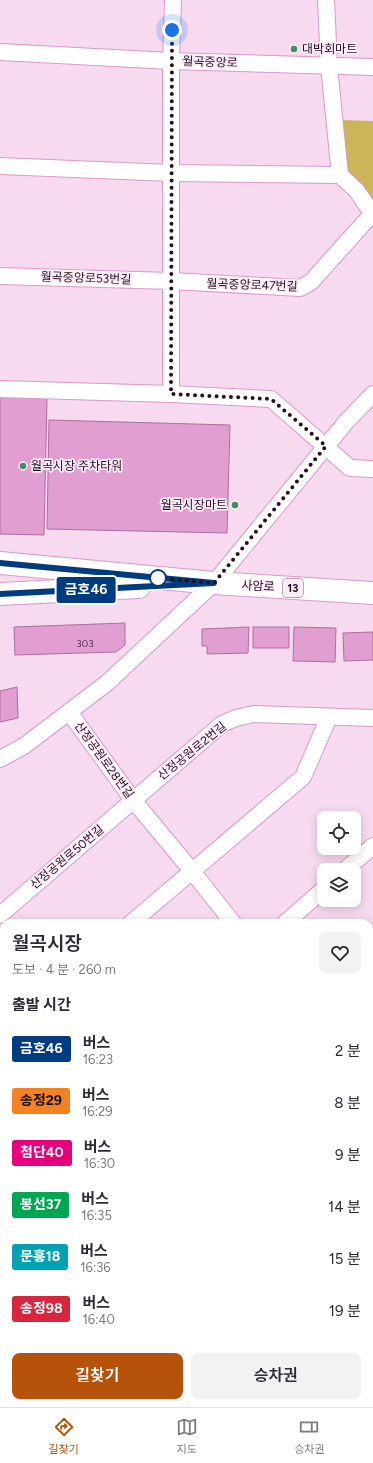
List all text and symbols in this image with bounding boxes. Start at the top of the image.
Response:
your location [162,20,182,40]
place label: 대박회마트 [302,42,357,56]
marker: 대박회마트 [289,44,299,54]
street label: 월곡중앙로 [182,54,238,70]
street label: 월곡중앙로53번길 [40,269,132,287]
street label: 월곡중앙로47번길 [206,276,298,294]
place label: 월곡시장 주차타워 [31,459,122,473]
marker: 월곡시장 주차타워 [18,461,28,471]
place label: 월곡시장마트 [161,498,227,512]
marker: 월곡시장마트 [230,500,240,510]
unlabelled marker [149,569,167,587]
line badge: 금호46 [58,577,114,603]
street label: 사암로 [241,578,275,594]
road number: 13 [283,579,303,597]
text: 금호46 [65,581,107,598]
house number: 303 [76,637,94,650]
street label: 산정공원로28번길 [71,719,137,801]
street label: 산정공원로2번길 [155,719,229,783]
map controls [317,811,361,907]
button: locate [317,811,361,855]
street label: 산정공원로50번길 [27,822,107,892]
button: layers [317,863,361,907]
text: 월곡시장 [12,932,82,955]
button: heart [319,932,361,974]
text: 도보 · 4 분 · 260 m [12,962,116,977]
text: 출발 시간 [12,996,71,1014]
text: 버스 [83,1034,110,1052]
text: 금호46 [20,1040,63,1057]
text: 2 분 [335,1042,361,1060]
text: 16:23 [83,1052,113,1067]
text: 버스 [82,1086,110,1104]
text: 송정29 [20,1092,62,1109]
text: 8 분 [334,1094,361,1112]
text: 16:29 [82,1104,113,1119]
text: 버스 [84,1138,111,1156]
text: 첨단40 [20,1144,64,1161]
text: 9 분 [335,1146,361,1164]
text: 16:30 [84,1156,115,1171]
text: 버스 [81,1190,109,1208]
text: 봉선37 [20,1196,61,1213]
text: 14 분 [328,1198,361,1216]
text: 16:35 [81,1208,112,1223]
text: 버스 [80,1242,108,1260]
text: 문흥18 [20,1248,60,1265]
text: 15 분 [329,1250,361,1268]
text: 16:36 [80,1260,111,1275]
text: 버스 [82,1294,110,1312]
text: 송정98 [20,1300,62,1317]
text: 19 분 [329,1302,361,1320]
text: 16:40 [82,1312,115,1327]
button: 길찾기 [12,1353,183,1399]
button: 승차권 [191,1353,361,1399]
tab: 길찾기 [48,1416,79,1456]
tab: 지도 [176,1416,198,1456]
tab: 승차권 [294,1416,325,1456]

